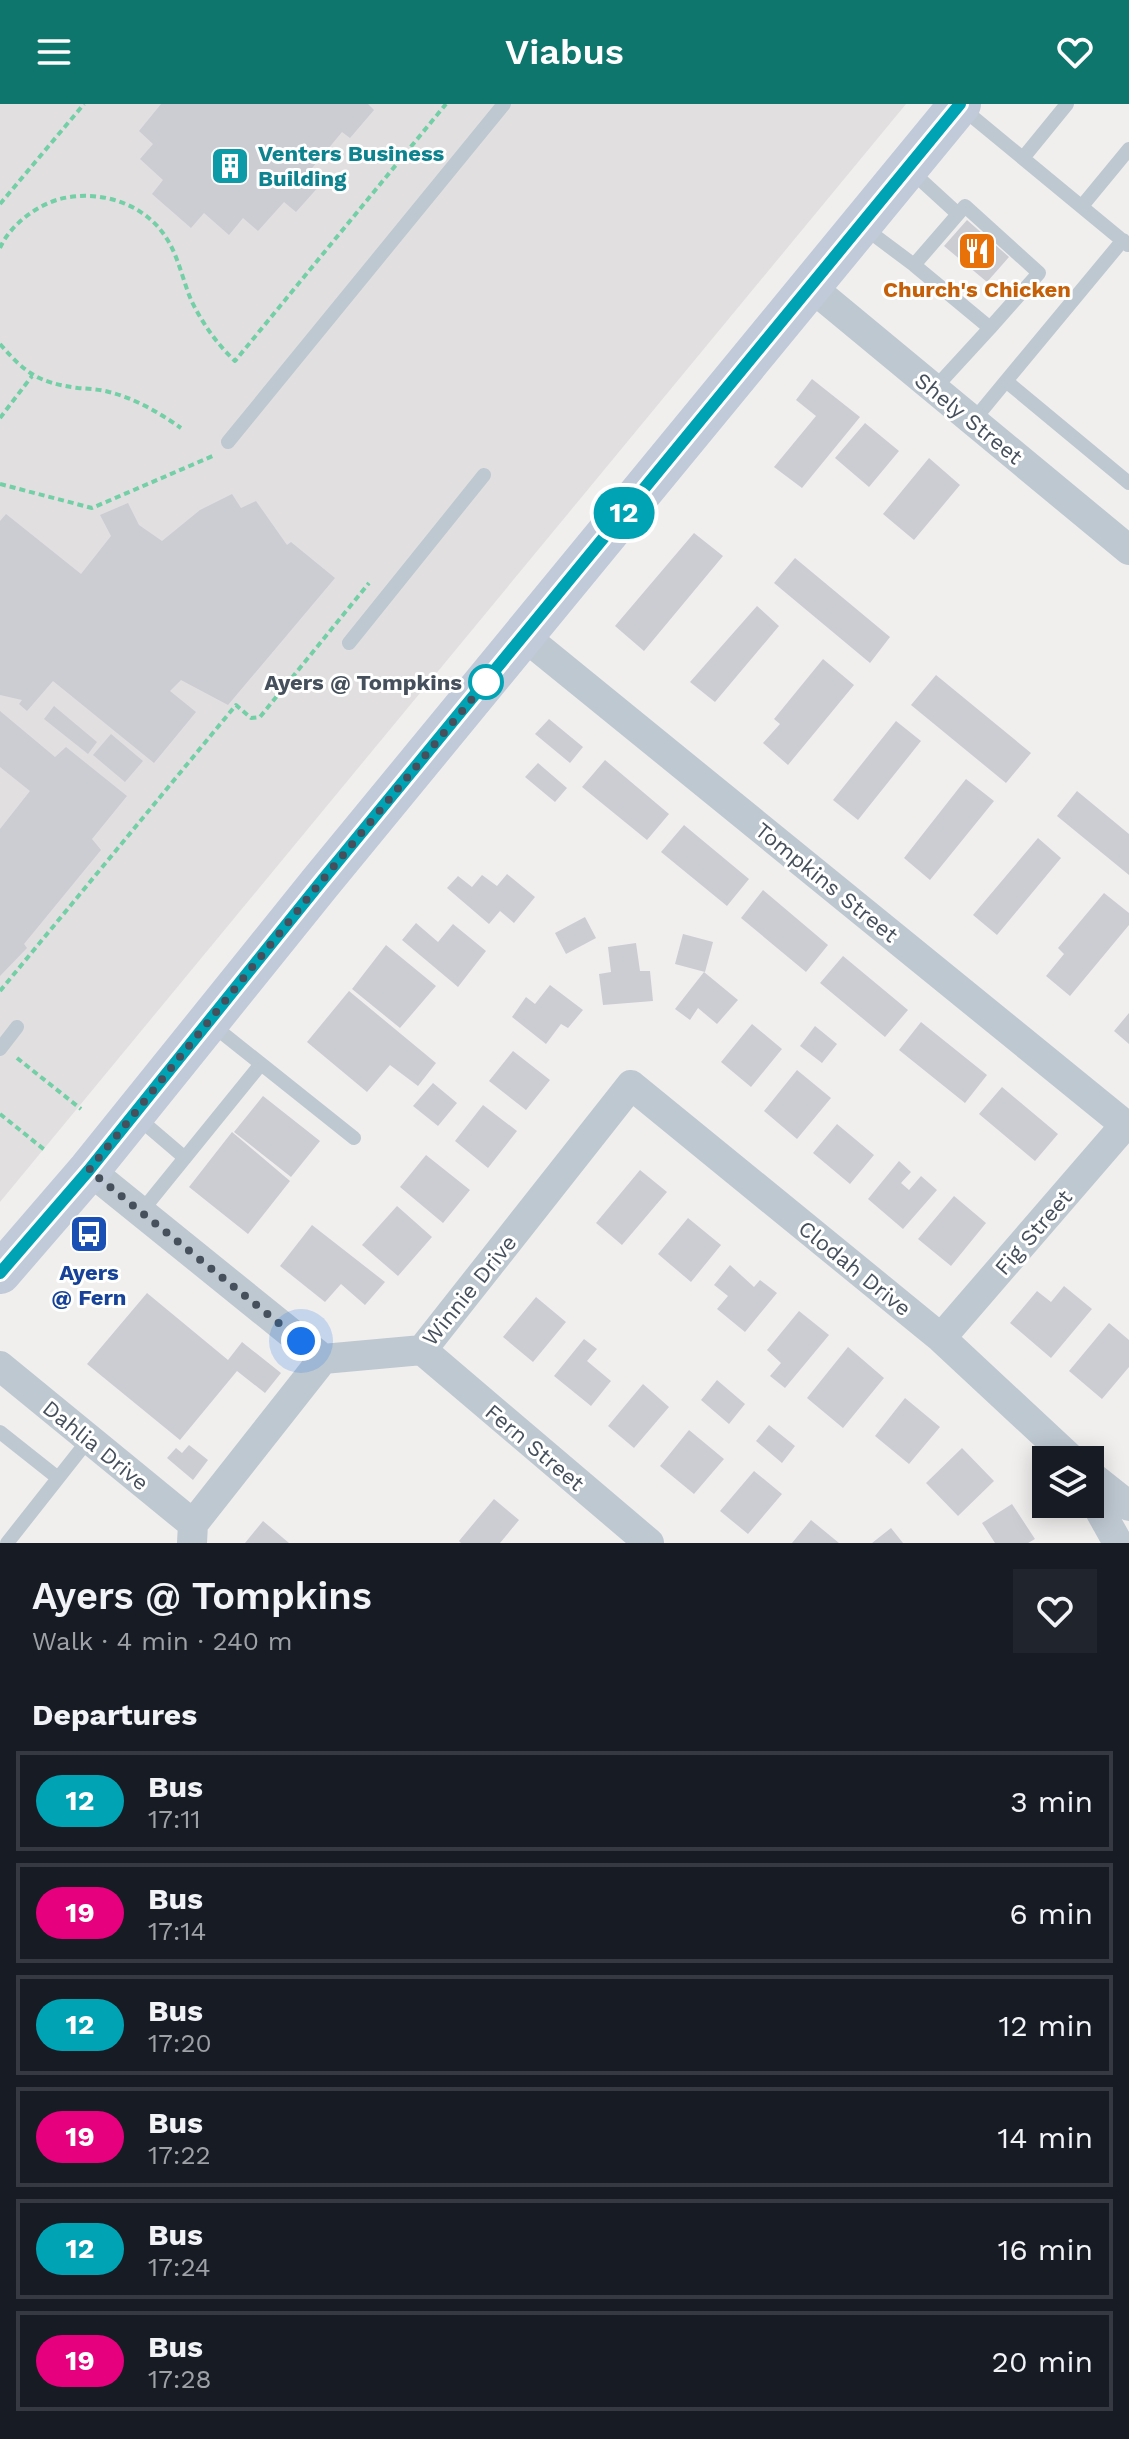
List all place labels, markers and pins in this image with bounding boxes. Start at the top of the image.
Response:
place label: Venters Business Building [258,141,445,191]
building icon: Venters Business Building [209,145,251,187]
restaurant icon: Church's Chicken [956,230,998,272]
place label: Church's Chicken [883,277,1071,302]
marker: Ayers @ Tompkins [469,665,503,699]
place label: Ayers @ Tompkins [264,670,462,695]
bus stop icon: Ayers @ Fern [68,1213,110,1255]
place label: Ayers @ Fern [52,1260,127,1310]

